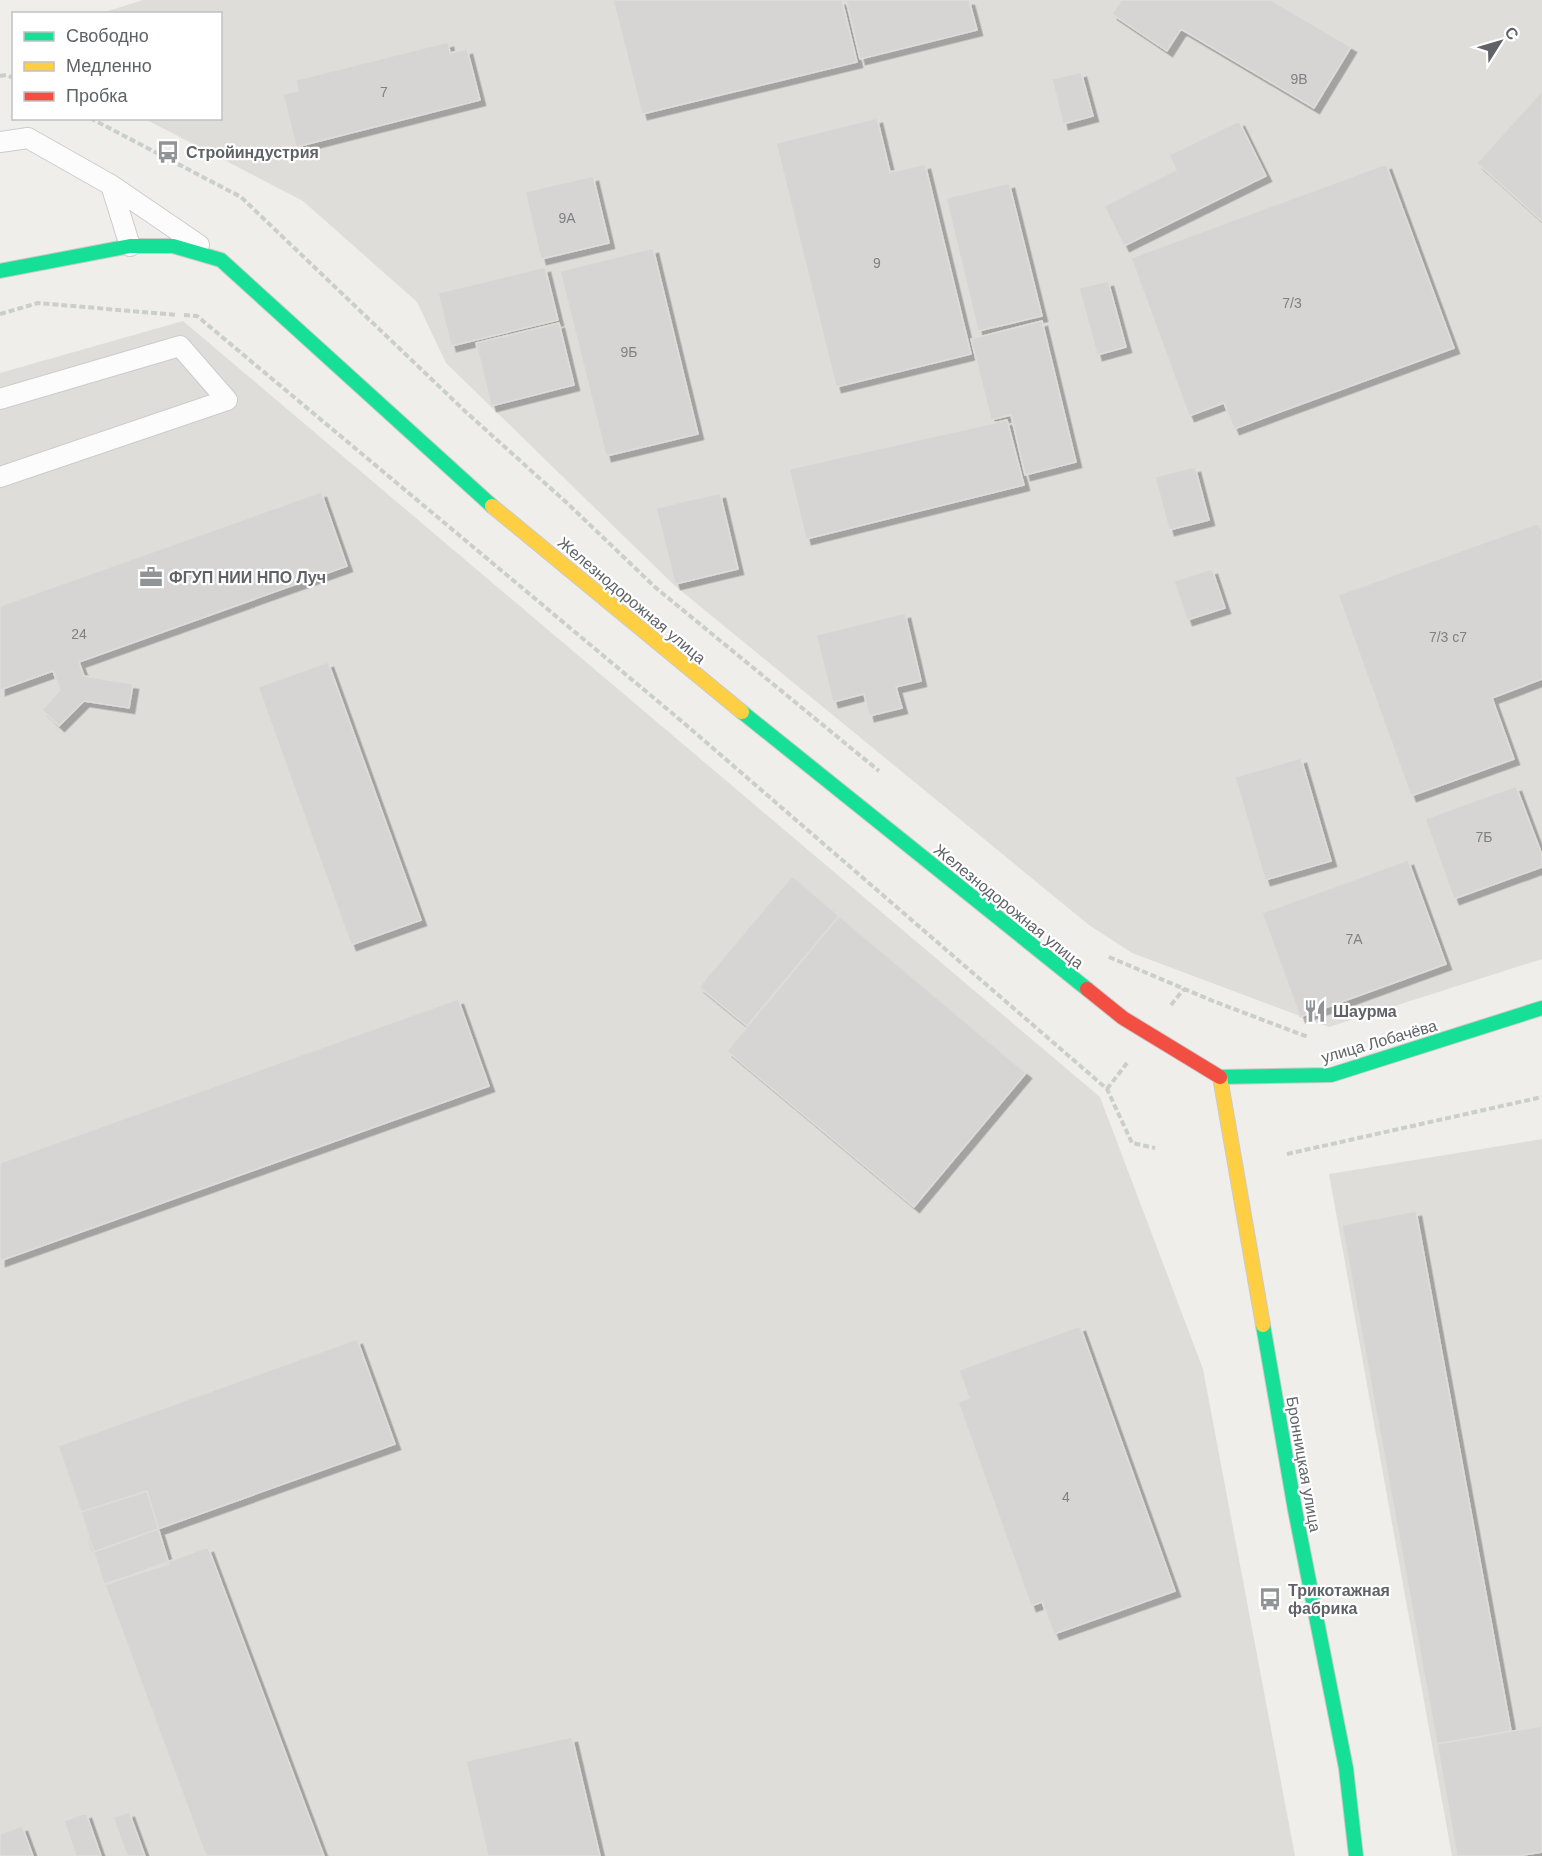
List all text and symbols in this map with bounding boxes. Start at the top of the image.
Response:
legend [12,12,222,120]
north arrow [1470,12,1530,72]
text: С [1501,24,1522,43]
text: Свободно [66,26,149,46]
text: Медленно [66,56,152,76]
house number: 9В [1290,71,1308,87]
house number: 7 [380,84,388,100]
text: Пробка [66,86,129,106]
bus stop icon: Стройиндустрия [155,139,181,165]
place label: Стройиндустрия [186,144,319,161]
house number: 9А [558,210,576,226]
house number: 9 [873,255,881,271]
house number: 7/3 [1282,295,1302,311]
house number: 9Б [621,344,637,360]
street label: Железнодорожная улица [555,534,709,667]
office icon: ФГУП НИИ НПО Луч [138,564,164,590]
place label: ФГУП НИИ НПО Луч [169,569,326,586]
house number: 24 [71,626,87,642]
house number: 7/3 с7 [1429,629,1467,645]
house number: 7Б [1476,829,1492,845]
street label: Железнодорожная улица [931,841,1087,972]
house number: 7А [1345,931,1363,947]
restaurant icon: Шаурма [1302,998,1328,1024]
place label: Шаурма [1333,1003,1397,1020]
street label: улица Лобачёва [1319,1017,1439,1066]
street label: Бронницкая улица [1283,1395,1324,1533]
house number: 4 [1062,1489,1070,1505]
place label: Трикотажная фабрика [1288,1582,1390,1617]
bus stop icon: Трикотажная фабрика [1257,1586,1283,1612]

